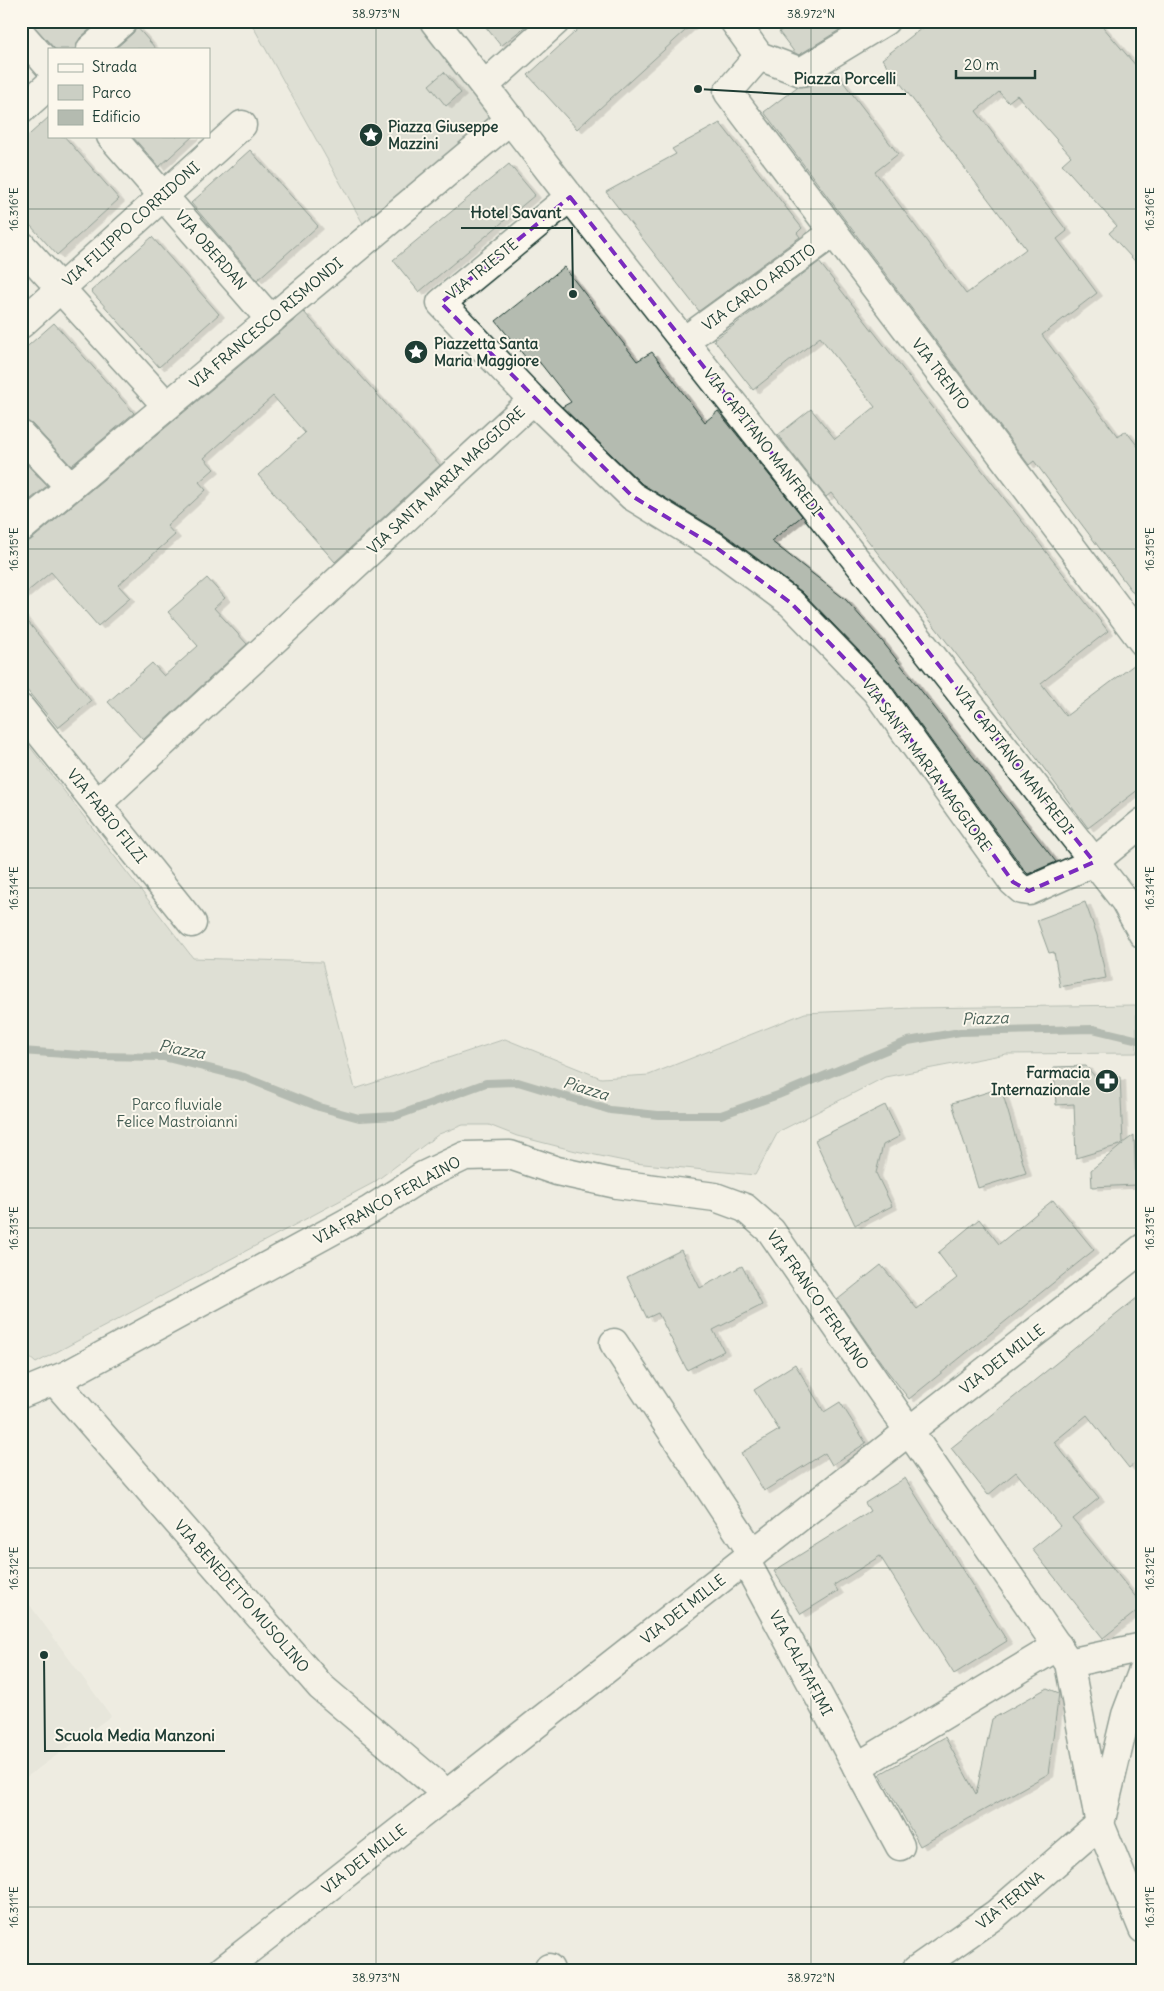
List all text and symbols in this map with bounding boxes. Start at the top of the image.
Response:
text: 38.973°N [352,6,400,21]
text: 38.972°N [787,6,835,21]
legend [48,48,210,138]
scale bar [956,48,1035,80]
text: 20 m [964,55,999,74]
text: Strada [92,57,137,76]
callout: Piazza Porcelli [784,63,906,94]
text: Piazza Porcelli [794,68,896,88]
text: Parco [92,83,131,102]
text: Edificio [92,107,140,126]
place label: Piazza Giuseppe Mazzini [388,117,498,153]
place icon: Piazza Giuseppe Mazzini [358,122,384,148]
street label: VIA FILIPPO CORRIDONI [58,157,204,291]
text: 16.316°E [6,187,21,231]
text: 16.316°E [1142,187,1157,231]
callout: Hotel Savant [461,197,572,228]
text: Hotel Savant [471,202,562,222]
street label: VIA OBERDAN [171,206,251,294]
street label: VIA TRIESTE [442,234,522,304]
street label: VIA CARLO ARDITO [698,239,820,335]
street label: VIA FRANCESCO RISMONDI [186,253,346,393]
place label: Piazzetta Santa Maria Maggiore [434,334,539,371]
street label: VIA TRENTO [908,334,974,414]
place icon: Piazzetta Santa Maria Maggiore [403,339,429,365]
street label: VIA CAPITANO MANFREDI [699,364,827,520]
street label: VIA SANTA MARIA MAGGIORE [363,402,529,558]
text: 16.315°E [6,527,21,571]
text: 16.315°E [1142,527,1157,571]
street label: VIA SANTA MARIA MAGGIORE [858,675,996,855]
street label: VIA CAPITANO MANFREDI [950,682,1078,838]
street label: VIA FABIO FILZI [63,765,151,867]
text: 16.314°E [6,866,21,910]
text: 16.314°E [1142,866,1157,910]
water label: Piazza [961,1007,1010,1029]
water label: Piazza [157,1035,208,1063]
place label: Farmacia Internazionale [991,1063,1090,1099]
pharmacy icon: Farmacia Internazionale [1094,1068,1120,1094]
water label: Piazza [561,1072,612,1105]
park label: Parco fluviale Felice Mastroianni [116,1095,238,1131]
street label: VIA FRANCO FERLAINO [310,1152,464,1248]
text: 16.313°E [6,1206,21,1250]
text: 16.313°E [1142,1206,1157,1250]
street label: VIA FRANCO FERLAINO [763,1227,873,1373]
street label: VIA DEI MILLE [956,1320,1048,1398]
street label: VIA BENEDETTO MUSOLINO [171,1516,313,1676]
text: 16.312°E [6,1546,21,1590]
text: 16.312°E [1142,1546,1157,1590]
street label: VIA DEI MILLE [637,1570,729,1648]
street label: VIA CALATAFIMI [765,1607,837,1719]
callout: Scuola Media Manzoni [45,1720,225,1751]
text: Scuola Media Manzoni [55,1725,215,1745]
street label: VIA DEI MILLE [318,1820,410,1898]
street label: VIA TERINA [972,1867,1048,1933]
text: 16.311°E [6,1886,21,1928]
text: 16.311°E [1142,1886,1157,1928]
text: 38.973°N [352,1970,400,1985]
text: 38.972°N [787,1970,835,1985]

